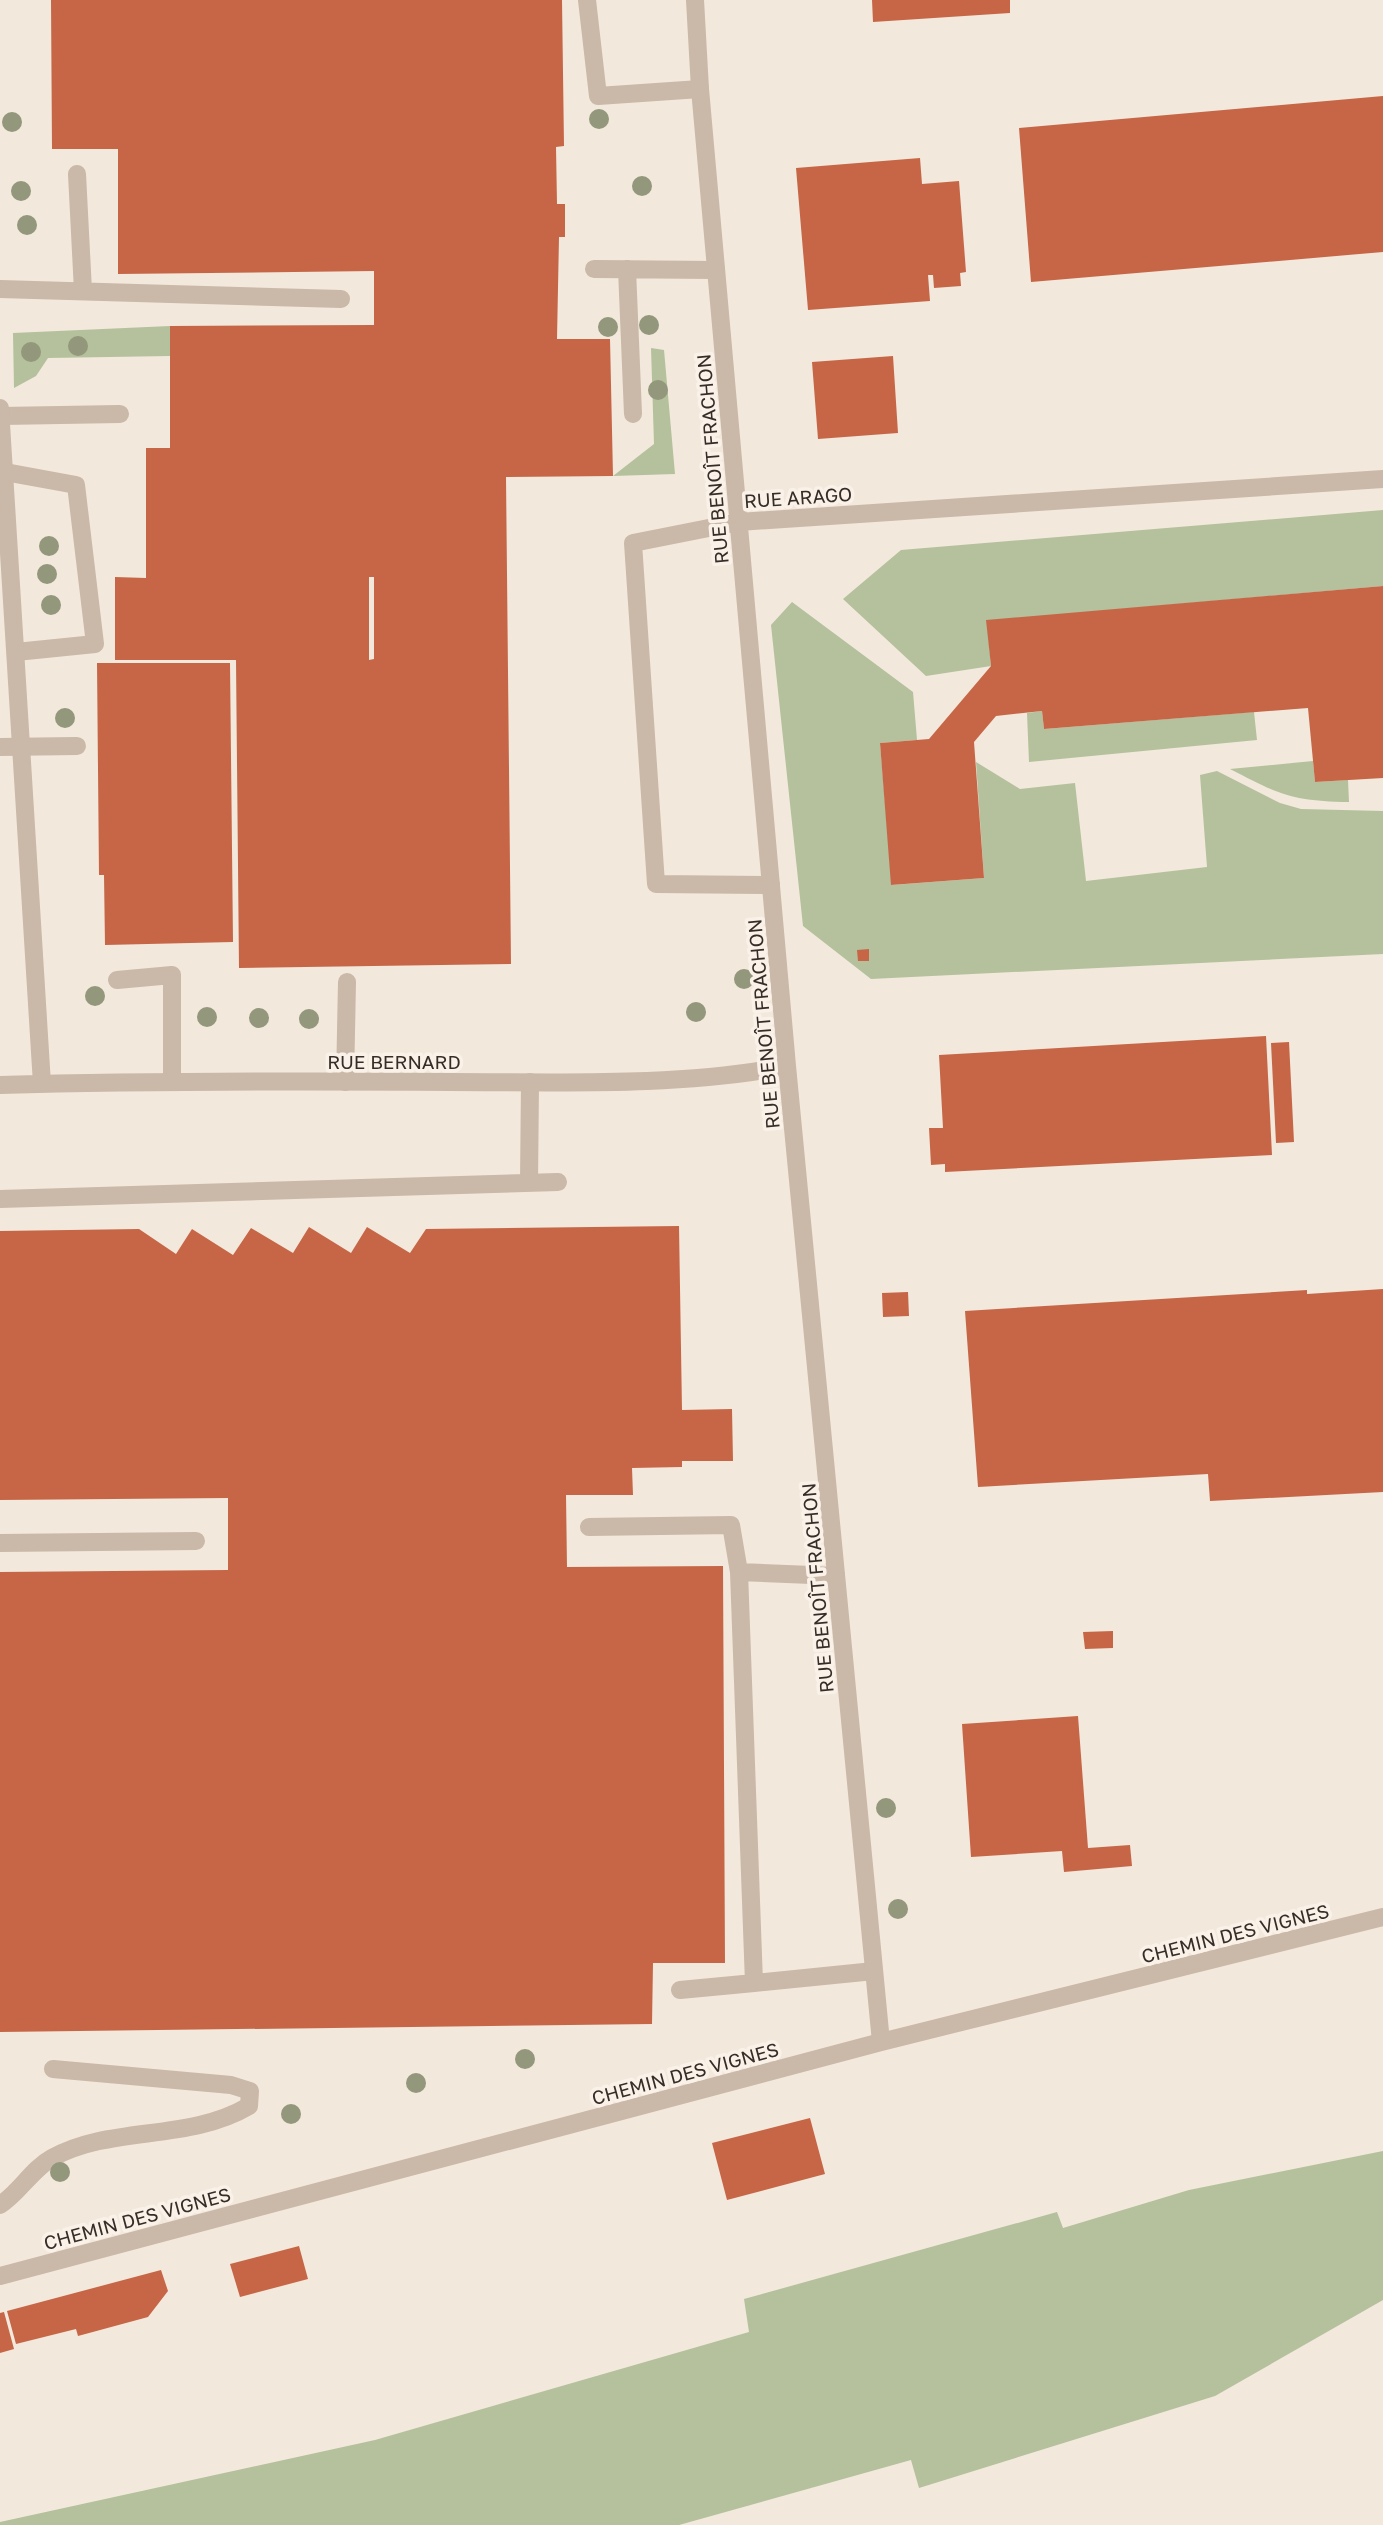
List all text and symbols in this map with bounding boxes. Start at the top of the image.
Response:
street label: RUE BENOÎT FRACHON [691,353,733,565]
street label: RUE ARAGO [743,482,853,512]
street label: RUE BENOÎT FRACHON [742,918,784,1130]
street label: RUE BERNARD [327,1050,461,1073]
street label: RUE BENOÎT FRACHON [796,1482,838,1694]
street label: CHEMIN DES VIGNES [1139,1899,1331,1967]
street label: CHEMIN DES VIGNES [589,2037,781,2109]
street label: CHEMIN DES VIGNES [41,2182,233,2254]

